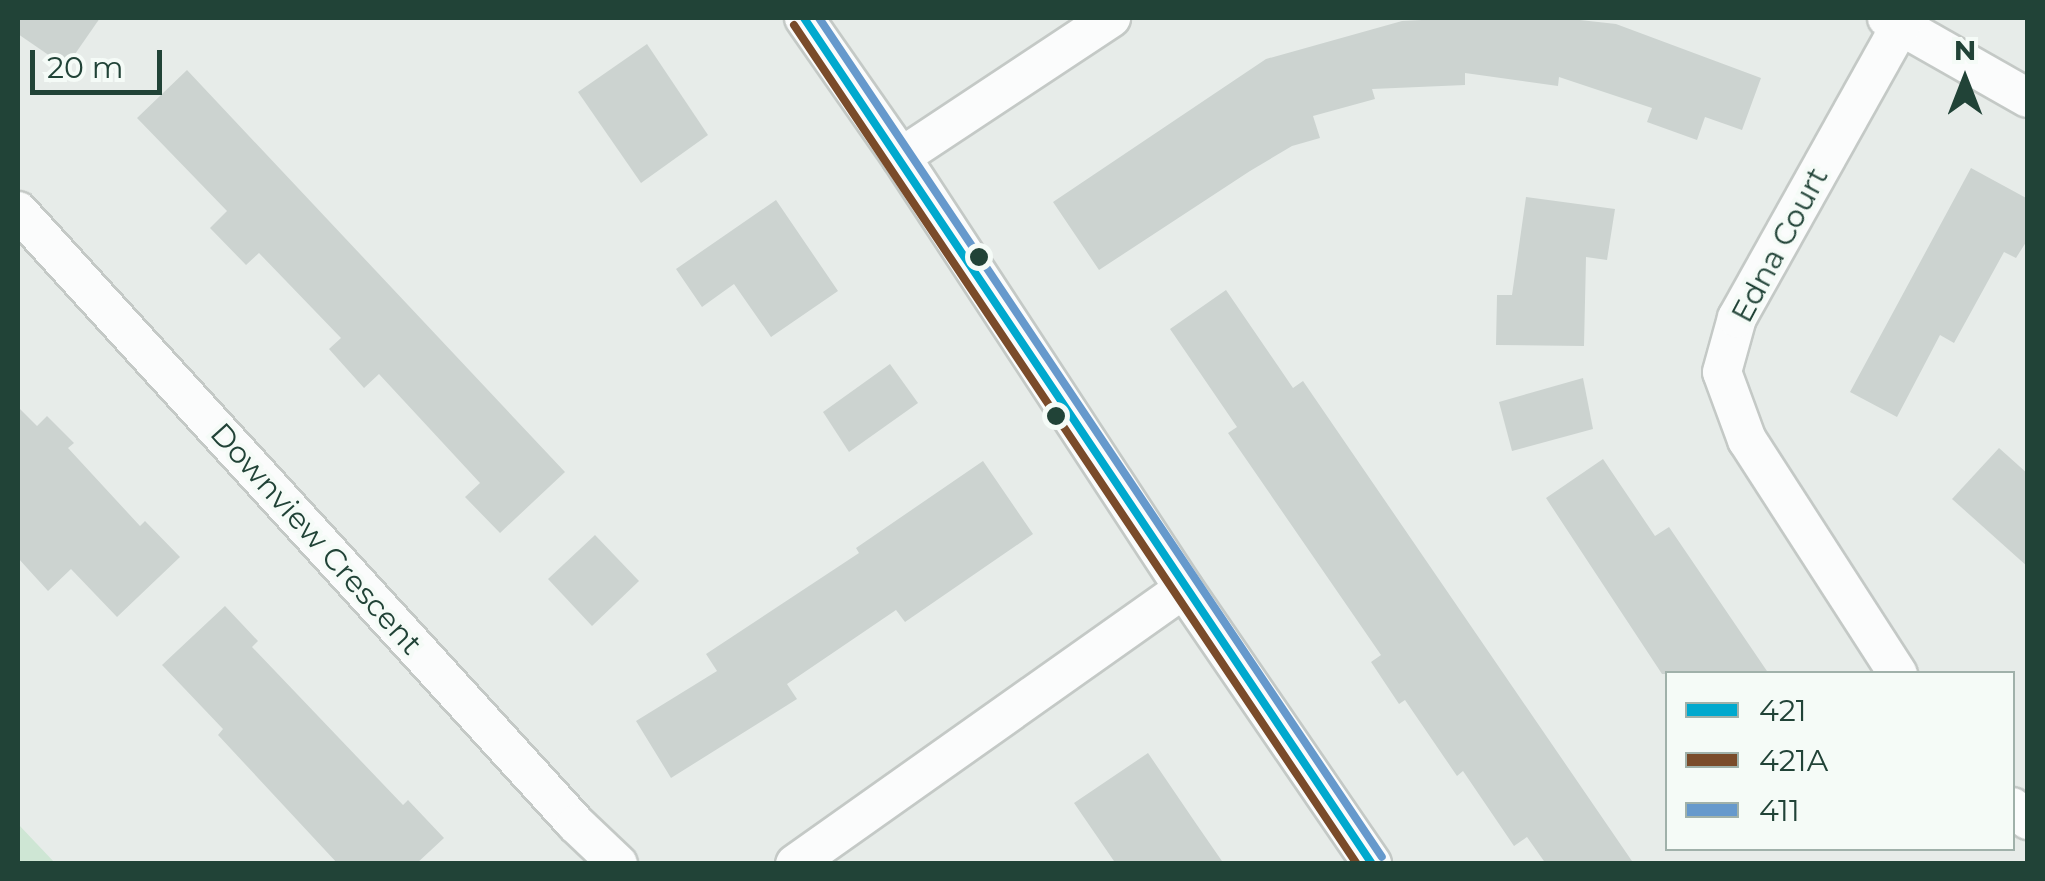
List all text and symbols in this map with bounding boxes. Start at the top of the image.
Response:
scale bar [35,30,168,92]
north arrow [1915,30,2015,130]
text: N [1954,33,1976,67]
text: 20 m [47,49,124,86]
street label: Edna Court [1724,161,1836,329]
unlabelled marker [969,247,989,267]
unlabelled marker [1046,406,1066,426]
street label: Downview Crescent [203,416,429,662]
legend [1665,671,2015,851]
text: 421 [1759,692,1807,729]
text: 421A [1759,742,1828,779]
text: 411 [1759,792,1800,829]

